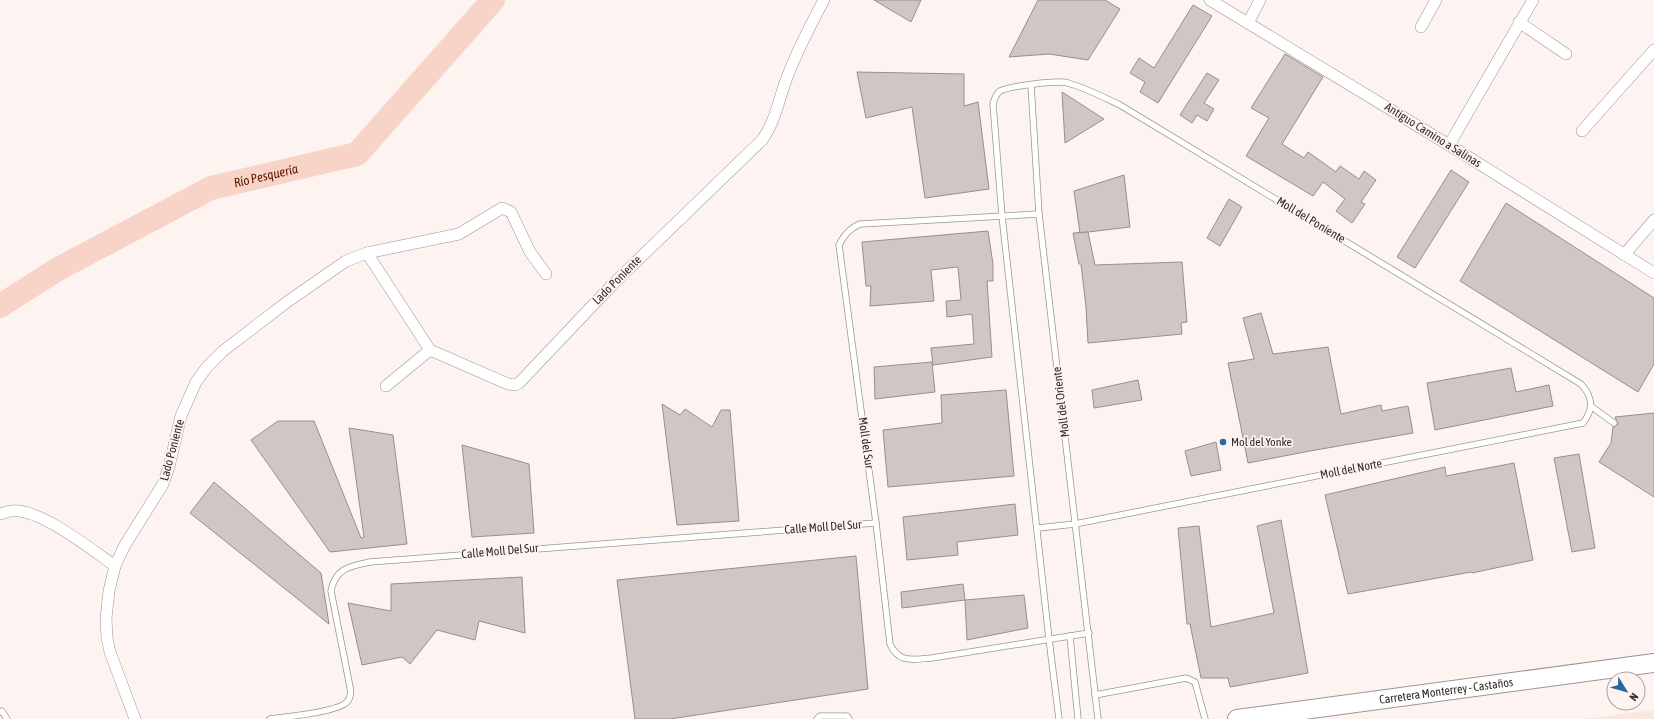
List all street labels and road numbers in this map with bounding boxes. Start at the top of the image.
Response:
street label: Antiguo Camino a Salinas [1382,100,1484,170]
street label: Moll del Poniente [1274,194,1348,246]
street label: Lado Poniente [590,253,644,307]
street label: Moll del Oriente [1050,366,1072,438]
street label: Moll del Sur [855,416,877,470]
street label: Lado Poniente [157,418,187,482]
street label: Moll del Norte [1319,456,1383,482]
street label: Calle Moll Del Sur [784,517,863,537]
street label: Calle Moll Del Sur [461,541,540,561]
street label: Carretera Monterrey - Castaños [1378,675,1514,707]

